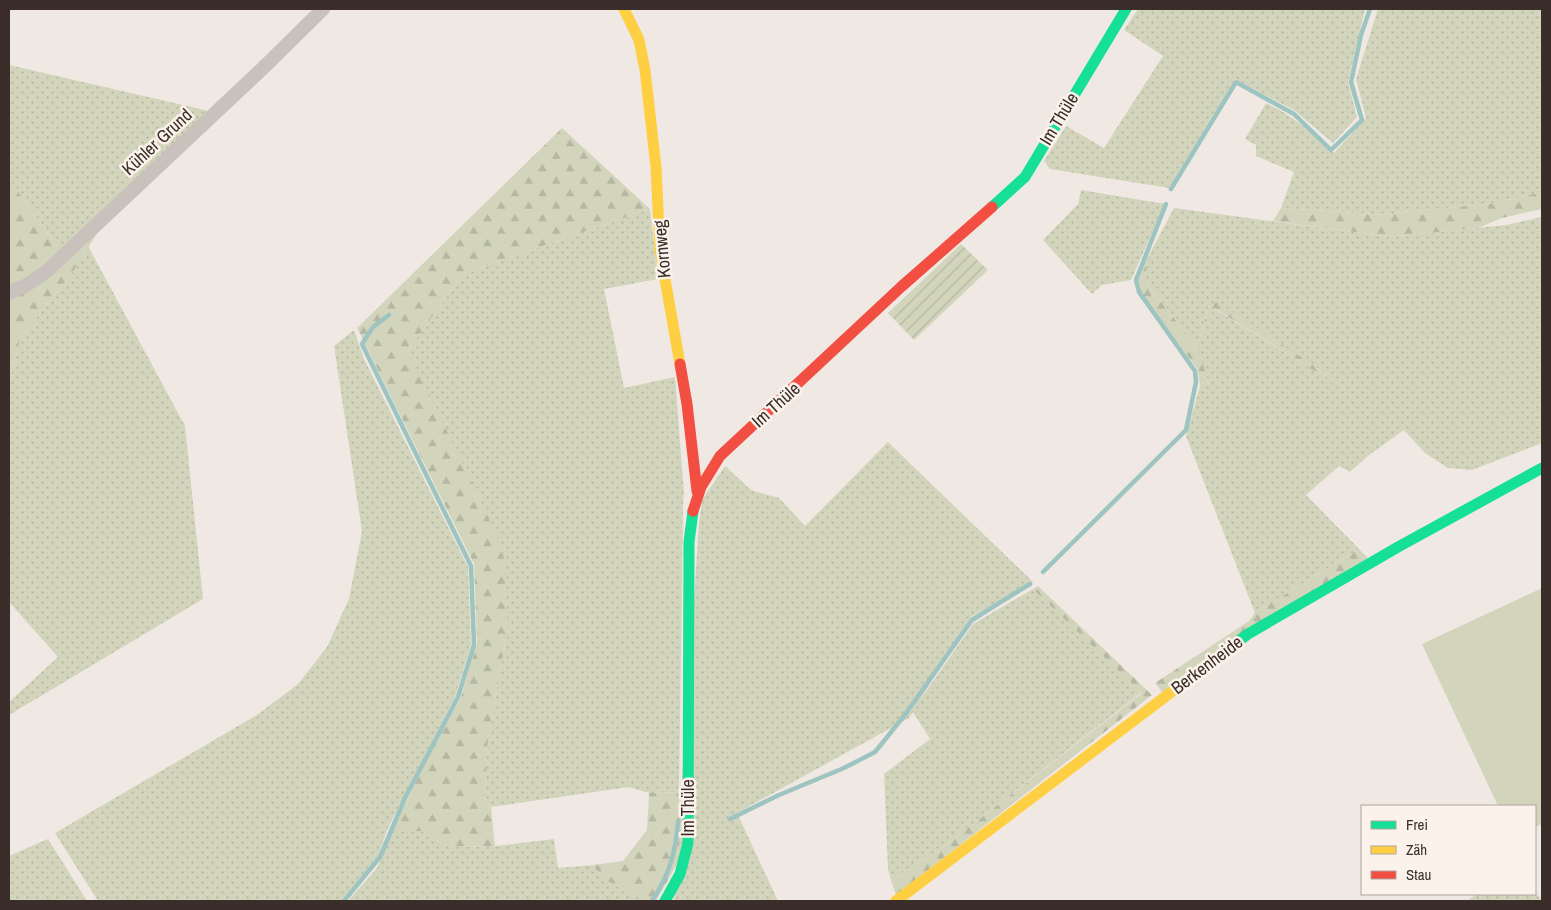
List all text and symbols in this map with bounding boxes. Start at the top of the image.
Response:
street label: Im Thüle [1033,88,1084,150]
street label: Kühler Grund [116,103,197,181]
street label: Kornweg [646,218,676,279]
street label: Im Thüle [746,376,805,433]
street label: Berkenheide [1166,629,1248,700]
street label: Im Thüle [675,779,700,837]
legend [1361,805,1536,895]
text: Frei [1406,814,1428,835]
text: Zäh [1406,839,1427,860]
text: Stau [1406,864,1431,885]

